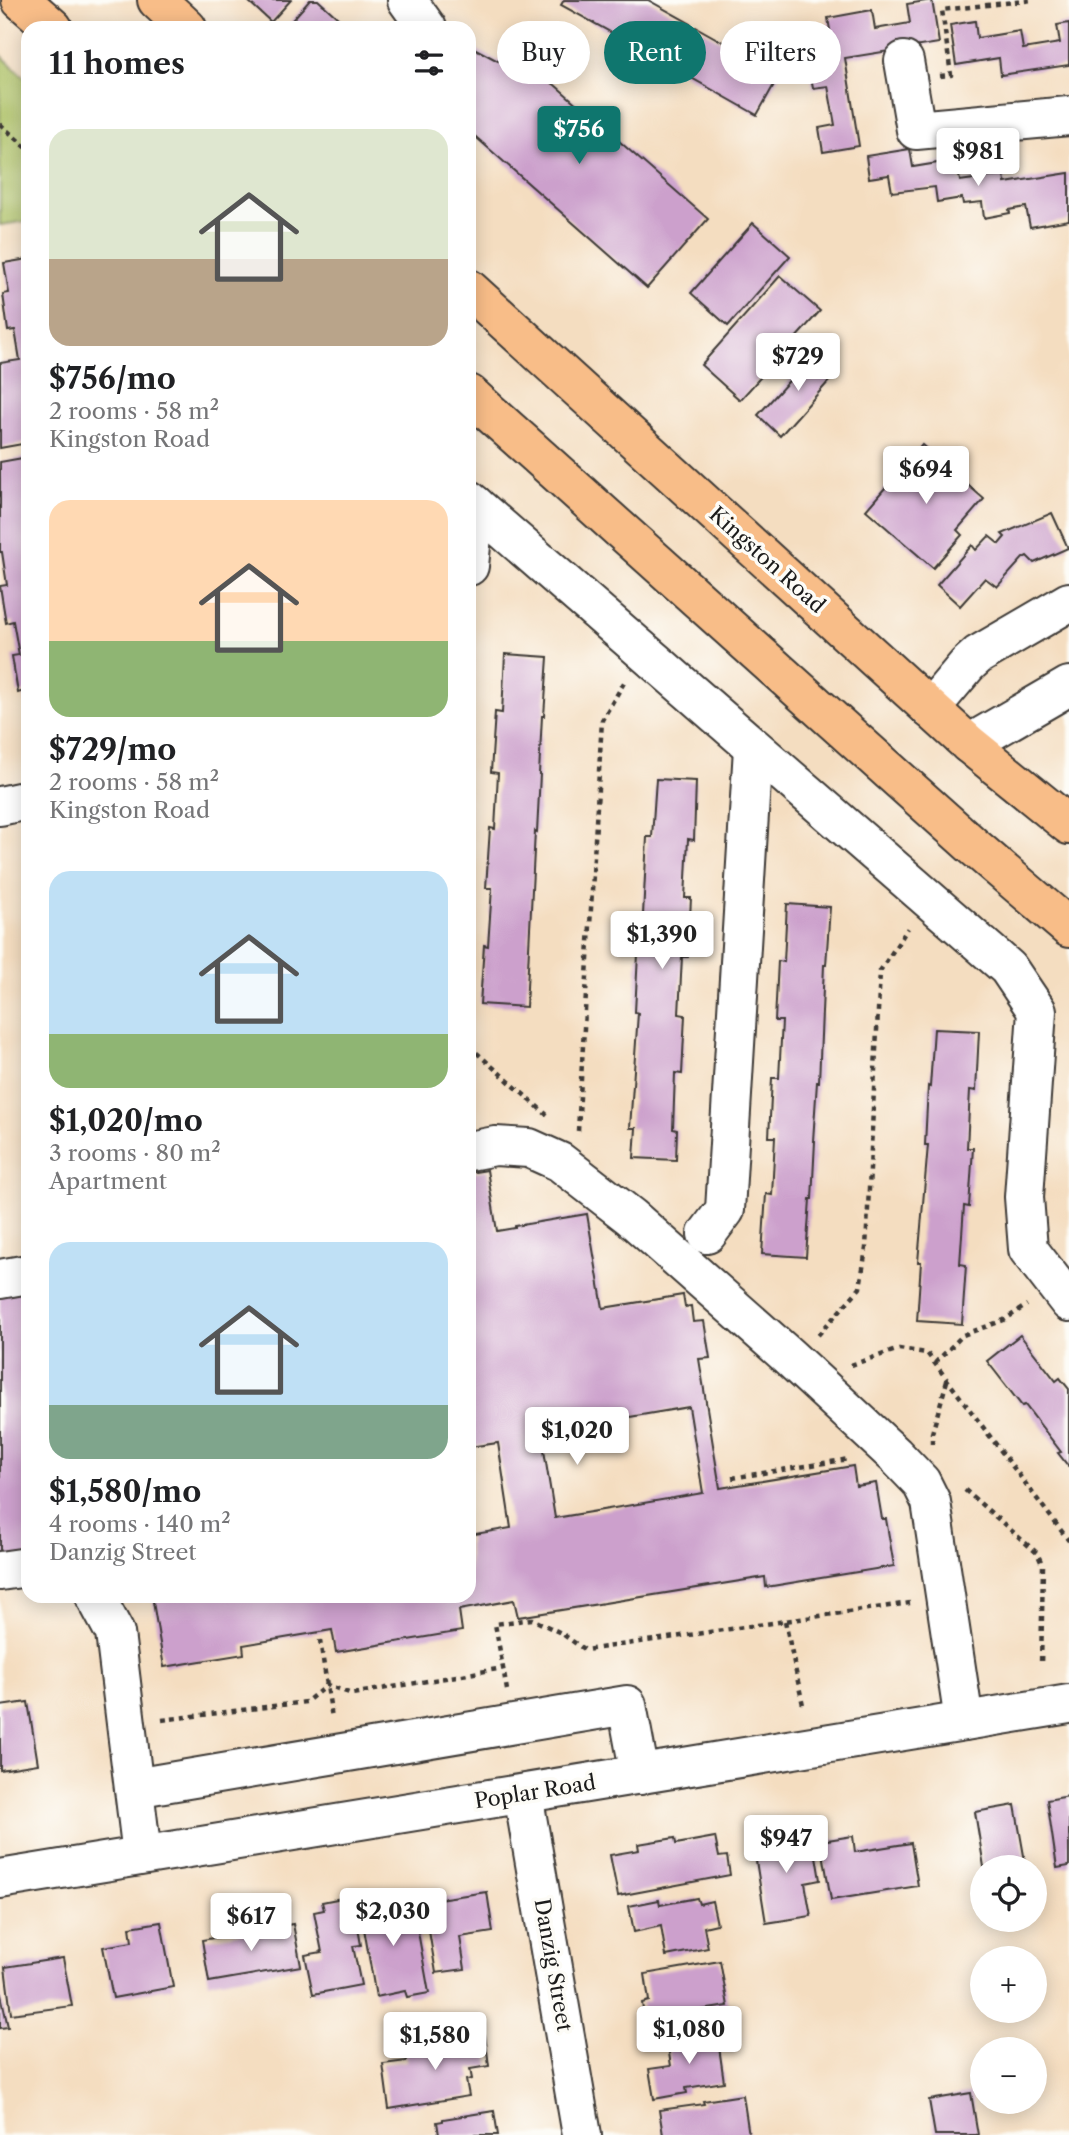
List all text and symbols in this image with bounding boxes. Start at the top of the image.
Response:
chip: Buy [497,21,590,84]
chip: Rent [604,21,706,84]
chip: Filters [720,21,841,84]
icon: filters [410,44,448,82]
text: 11 homes [49,45,185,82]
pin: $756 [538,106,620,166]
text: $756 [553,115,605,143]
pin: $981 [937,128,1019,188]
text: $981 [952,137,1004,165]
icon: home [186,174,312,300]
pin: $729 [757,334,839,393]
text: $729 [772,342,824,370]
text: $756/mo [49,360,176,397]
text: 2 rooms · 58 m² [49,397,219,425]
text: Kingston Road [49,425,210,453]
pin: $694 [885,447,967,506]
text: $694 [899,455,953,483]
street label: Kingston Road [704,501,830,618]
icon: home [186,545,312,671]
text: $729/mo [49,731,176,768]
text: 2 rooms · 58 m² [49,768,219,796]
text: Kingston Road [49,796,210,824]
pin: $1,390 [605,912,719,971]
icon: home [186,916,312,1042]
text: $1,390 [627,920,697,948]
text: $1,020/mo [49,1102,203,1139]
text: 3 rooms · 80 m² [49,1139,221,1167]
text: Apartment [49,1167,167,1195]
icon: home [186,1287,312,1413]
pin: $1,020 [520,1408,634,1467]
text: $1,020 [541,1416,613,1444]
text: $1,580/mo [49,1473,201,1510]
text: 4 rooms · 140 m² [49,1510,231,1538]
text: Danzig Street [49,1538,196,1566]
street label: Poplar Road [472,1770,598,1813]
pin: $947 [745,1815,827,1875]
text: $947 [760,1824,812,1852]
map controls [970,1855,1047,2114]
button: locate [970,1855,1047,1932]
pin: $2,030 [336,1888,450,1948]
pin: $617 [210,1894,292,1953]
street label: Danzig Street [529,1896,578,2034]
text: $2,030 [356,1897,430,1925]
text: $617 [227,1902,275,1930]
button: + [970,1946,1047,2023]
pin: $1,080 [632,2007,746,2066]
pin: $1,580 [378,2012,492,2072]
text: $1,080 [653,2015,725,2043]
text: $1,580 [399,2021,471,2049]
button: − [970,2037,1047,2114]

